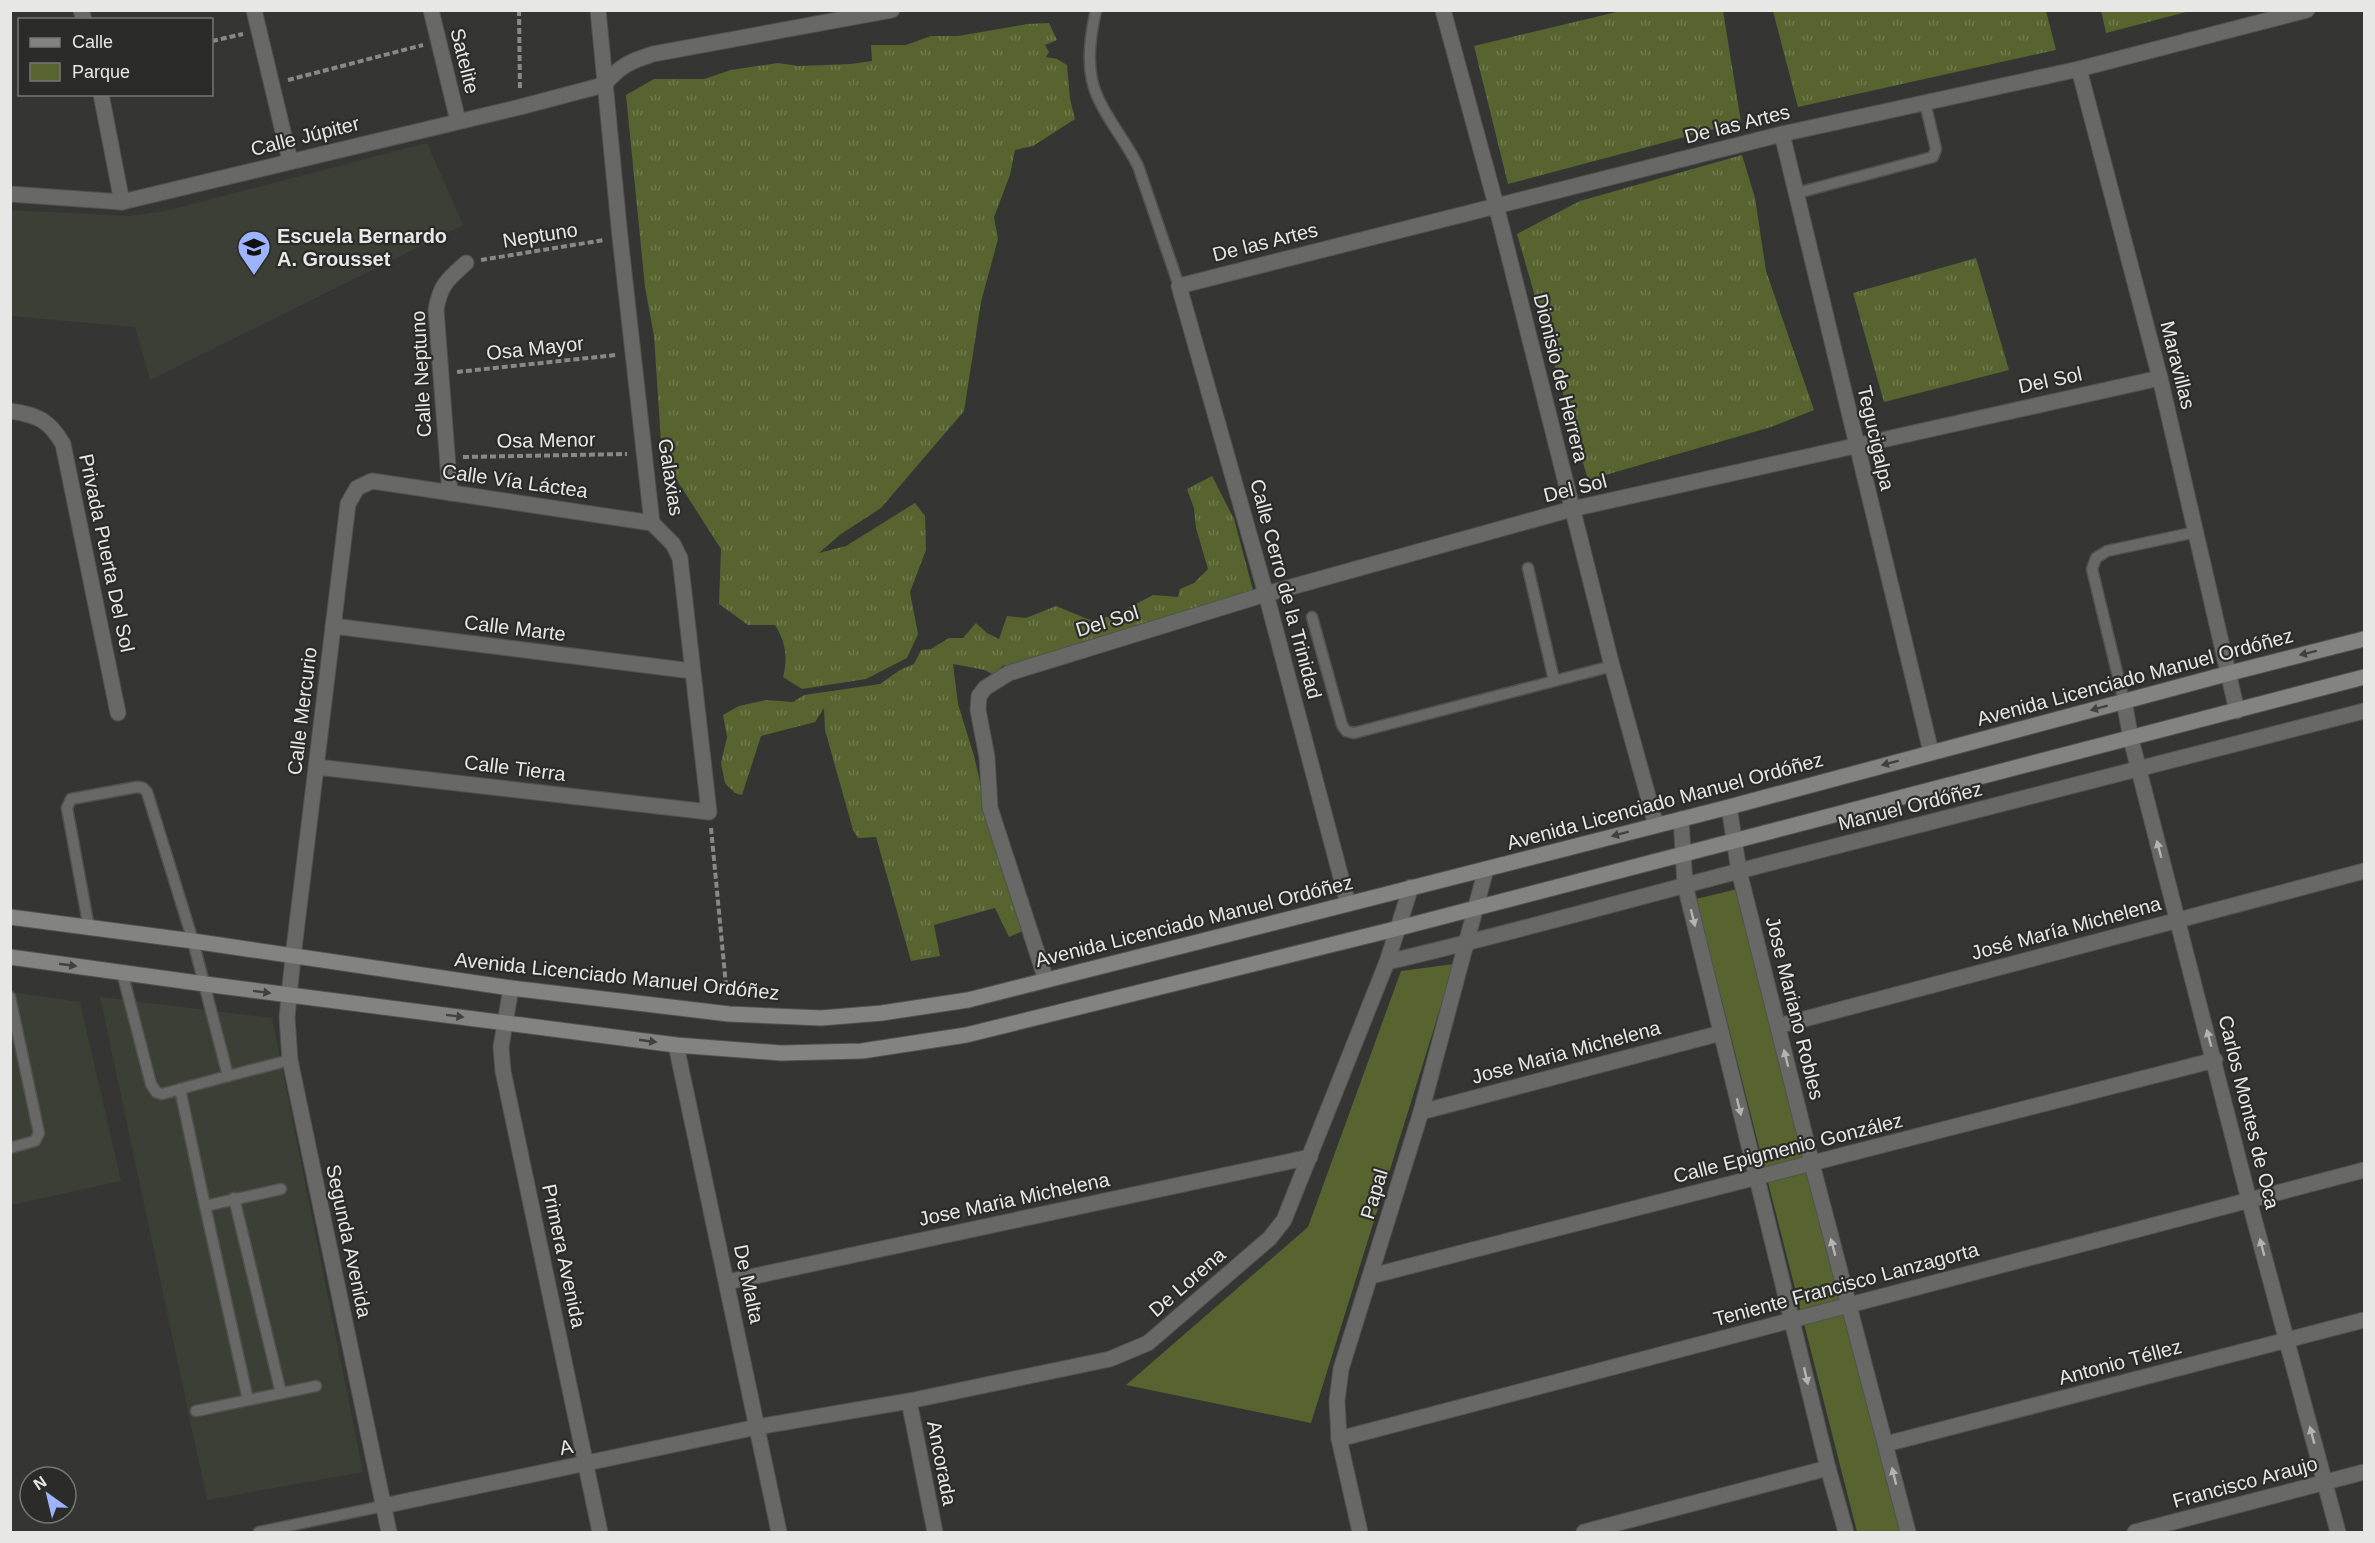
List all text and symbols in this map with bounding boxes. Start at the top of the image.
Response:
legend [18,18,213,96]
street label: Satelite [446,26,484,96]
text: Calle [72,32,113,52]
text: Parque [72,62,130,82]
street label: De las Artes [1682,100,1792,148]
street label: Calle Júpiter [248,112,362,160]
street label: Neptuno [501,218,579,252]
street label: De las Artes [1210,218,1320,266]
place label: Escuela Bernardo A. Grousset [277,225,447,270]
school or university icon: Escuela Bernardo A. Grousset [236,229,272,276]
street label: Dionisio de Herrera [1529,292,1593,465]
street label: Calle Neptuno [407,310,435,438]
street label: Maravillas [2156,319,2200,411]
street label: Osa Mayor [485,332,585,364]
street label: Del Sol [2016,363,2084,397]
street label: Tegucigalpa [1853,384,1899,493]
street label: Osa Menor [496,428,596,452]
street label: Galaxias [654,437,688,517]
street label: Privada Puerta Del Sol [75,452,139,654]
street label: Calle Vía Láctea [441,460,590,502]
street label: Del Sol [1541,470,1609,506]
street label: Calle Cerro de la Trinidad [1246,477,1326,701]
street label: Del Sol [1073,601,1141,641]
street label: Calle Marte [463,611,567,645]
street label: Avenida Licenciado Manuel Ordóñez [1974,624,2296,730]
street label: Calle Mercurio [283,646,321,776]
one-way arrow [2299,649,2317,659]
one-way arrow [2090,703,2108,713]
street label: Avenida Licenciado Manuel Ordóñez [1504,748,1826,854]
street label: Calle Tierra [463,751,568,785]
one-way arrow [1881,759,1899,768]
street label: Manuel Ordóñez [1836,777,1984,835]
one-way arrow [1611,830,1629,840]
one-way arrow [2154,840,2164,858]
street label: Avenida Licenciado Manuel Ordóñez [1033,871,1355,971]
street label: José María Michelena [1969,892,2164,964]
one-way arrow [1688,909,1698,927]
street label: Jose Mariano Robles [1762,914,1828,1102]
street label: Avenida Licenciado Manuel Ordóñez [453,948,781,1004]
one-way arrow [59,960,78,969]
one-way arrow [252,987,271,996]
one-way arrow [446,1011,465,1020]
street label: Carlos Montes de Oca [2214,1013,2284,1212]
street label: Jose Maria Michelena [1469,1016,1664,1088]
one-way arrow [2203,1028,2213,1047]
one-way arrow [639,1036,658,1046]
one-way arrow [1780,1048,1790,1067]
one-way arrow [1735,1098,1745,1116]
street label: Calle Epigmenio González [1671,1109,1905,1187]
street label: Segunda Avenida [322,1162,376,1321]
street label: Papal [1356,1166,1392,1222]
street label: Jose Maria Michelena [917,1168,1112,1230]
street label: Primera Avenida [538,1182,590,1331]
one-way arrow [1828,1237,1838,1256]
street label: Teniente Francisco Lanzagorta [1711,1238,1982,1330]
one-way arrow [2256,1238,2266,1256]
street label: De Lorena [1145,1242,1230,1321]
street label: De Malta [730,1243,768,1326]
street label: Antonio Téllez [2056,1335,2184,1389]
one-way arrow [1801,1367,1811,1385]
street label: Ancorada [923,1419,961,1508]
one-way arrow [2307,1426,2316,1444]
street label: A [557,1435,575,1459]
street label: Francisco Araujo [2170,1452,2320,1512]
north arrow [18,1465,78,1525]
one-way arrow [1888,1467,1898,1485]
text: N [30,1473,49,1493]

